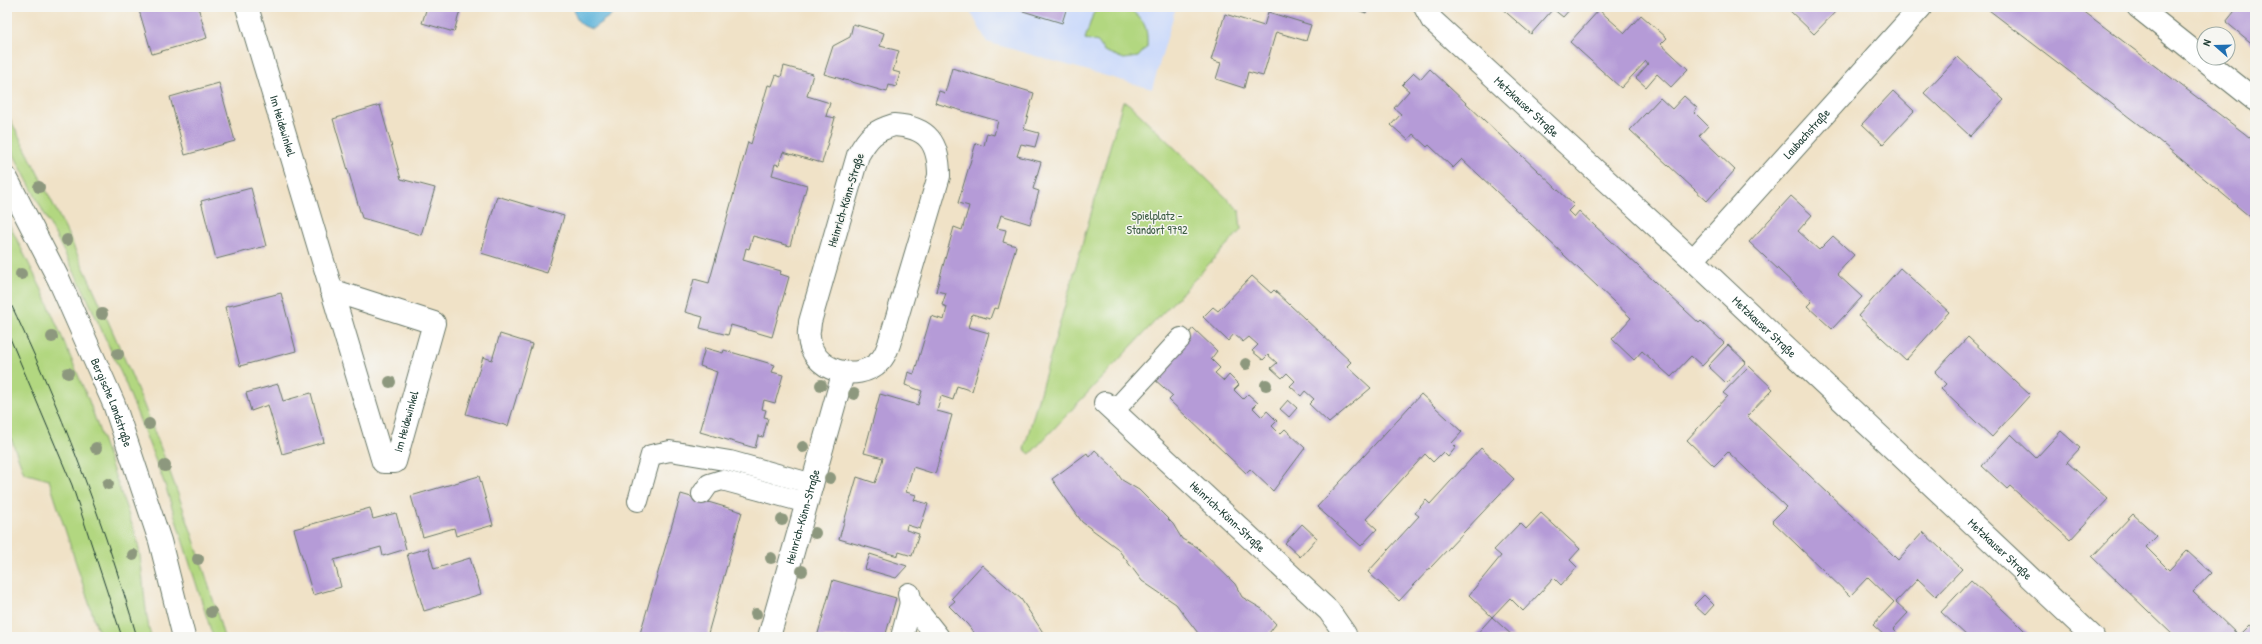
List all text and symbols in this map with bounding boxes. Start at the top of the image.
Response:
north arrow [2196,26,2236,66]
text: N [2199,37,2214,48]
street label: Metzkauser Straße [1491,72,1563,141]
street label: Im Heidewinkel [266,93,300,159]
street label: Laubachstraße [1779,104,1834,162]
street label: Heinrich-Könn-Straße [823,151,868,249]
park label: Spielplatz - Standort 9792 [1126,207,1188,238]
street label: Metzkauser Straße [1729,292,1800,361]
street label: Bergische Landstraße [87,355,137,449]
street label: Im Heidewinkel [389,388,423,454]
street label: Heinrich-Könn-Straße [781,467,824,566]
street label: Heinrich-Könn-Straße [1186,477,1269,556]
street label: Metzkauser Straße [1964,514,2036,584]

